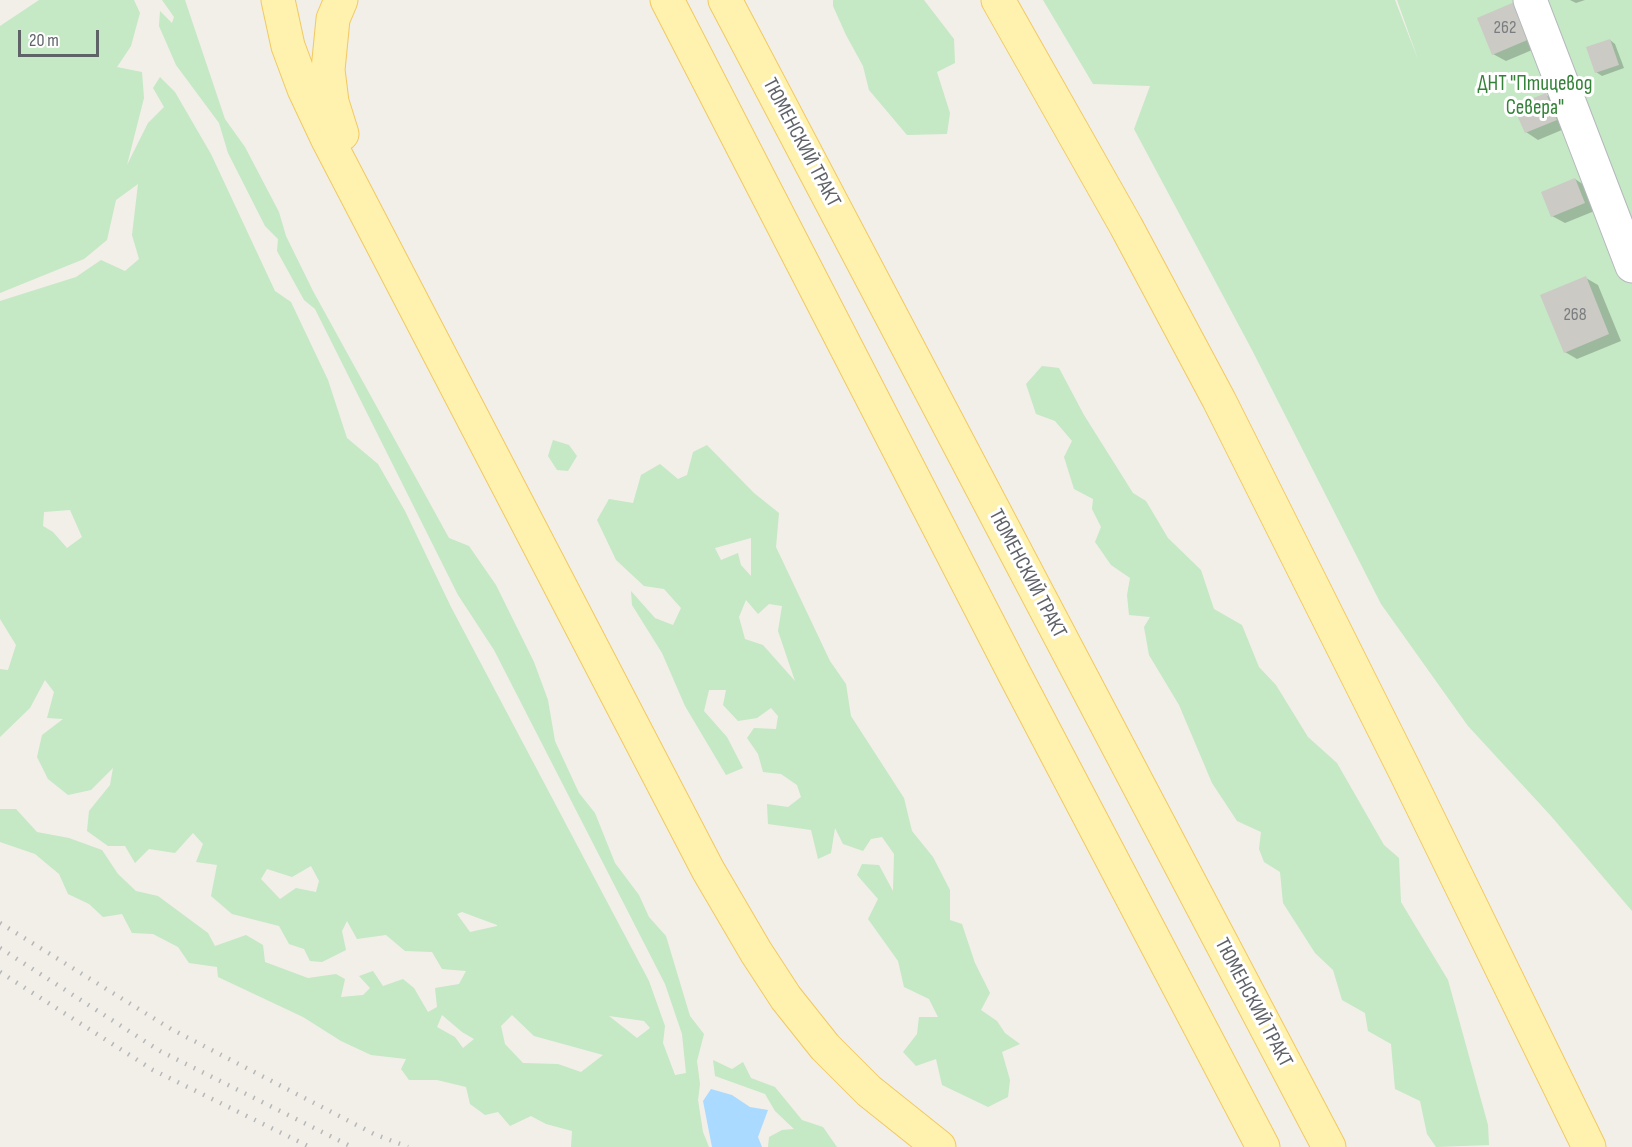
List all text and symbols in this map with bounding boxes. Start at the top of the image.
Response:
house number: 262 [1494,17,1516,39]
scale bar [21,18,102,56]
text: 20 m [29,30,59,51]
park label: ДНТ "Птицевод Севера" [1478,72,1592,122]
street label: ТЮМЕНСКИЙ ТРАКТ [756,74,846,212]
house number: 268 [1563,304,1587,326]
street label: ТЮМЕНСКИЙ ТРАКТ [982,505,1072,643]
street label: ТЮМЕНСКИЙ ТРАКТ [1208,934,1298,1072]

